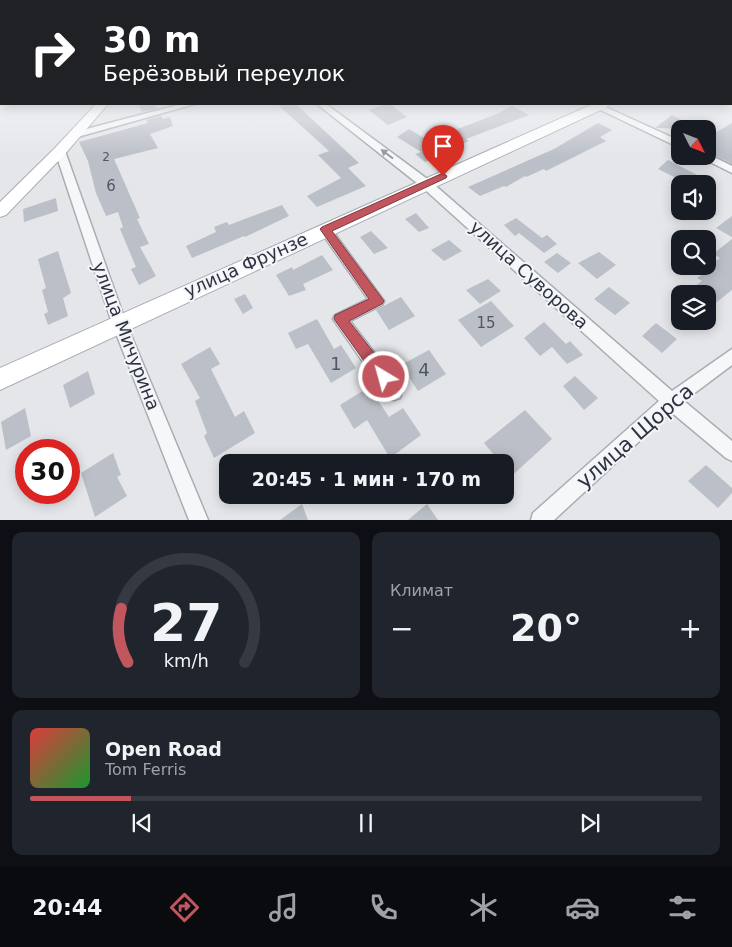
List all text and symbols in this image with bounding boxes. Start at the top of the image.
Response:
icon: right [20,20,85,85]
text: 30 m [103,20,200,60]
text: Берёзовый переулок [103,61,345,86]
north arrow [671,120,716,165]
map controls [671,120,716,330]
pin [422,125,464,176]
icon: arrive [429,132,457,160]
one-way arrow [380,149,394,159]
house number: 2 [102,150,110,164]
button: sound [671,175,716,220]
house number: 6 [106,177,116,195]
street label: улица Суворова [466,216,593,333]
street label: улица Фрунзе [181,228,311,301]
button: search [671,230,716,275]
street label: улица Мичурина [88,259,164,413]
button: layers [671,285,716,330]
house number: 15 [476,314,496,332]
position arrow [357,350,409,402]
house number: 1 [330,353,342,374]
house number: 4 [418,359,430,380]
street label: улица Щорса [572,379,698,493]
speed limit sign: 30 [15,439,80,504]
text: 20:45 · 1 мин · 170 m [252,468,481,490]
text: Климат [390,581,453,600]
text: 27 [150,593,222,653]
text: 20° [510,606,582,650]
text: − [390,612,413,645]
text: + [679,612,702,645]
text: km/h [163,650,209,671]
text: Open Road [105,738,222,760]
text: Tom Ferris [105,760,186,779]
icon: previous [128,809,156,837]
icon: pause [352,809,380,837]
icon: next [576,809,604,837]
icon: directions [167,890,202,925]
icon: music [266,890,301,925]
icon: phone [366,890,401,925]
icon: climate [466,890,501,925]
icon: car [565,890,600,925]
icon: filters [665,890,700,925]
text: 20:44 [32,895,102,920]

